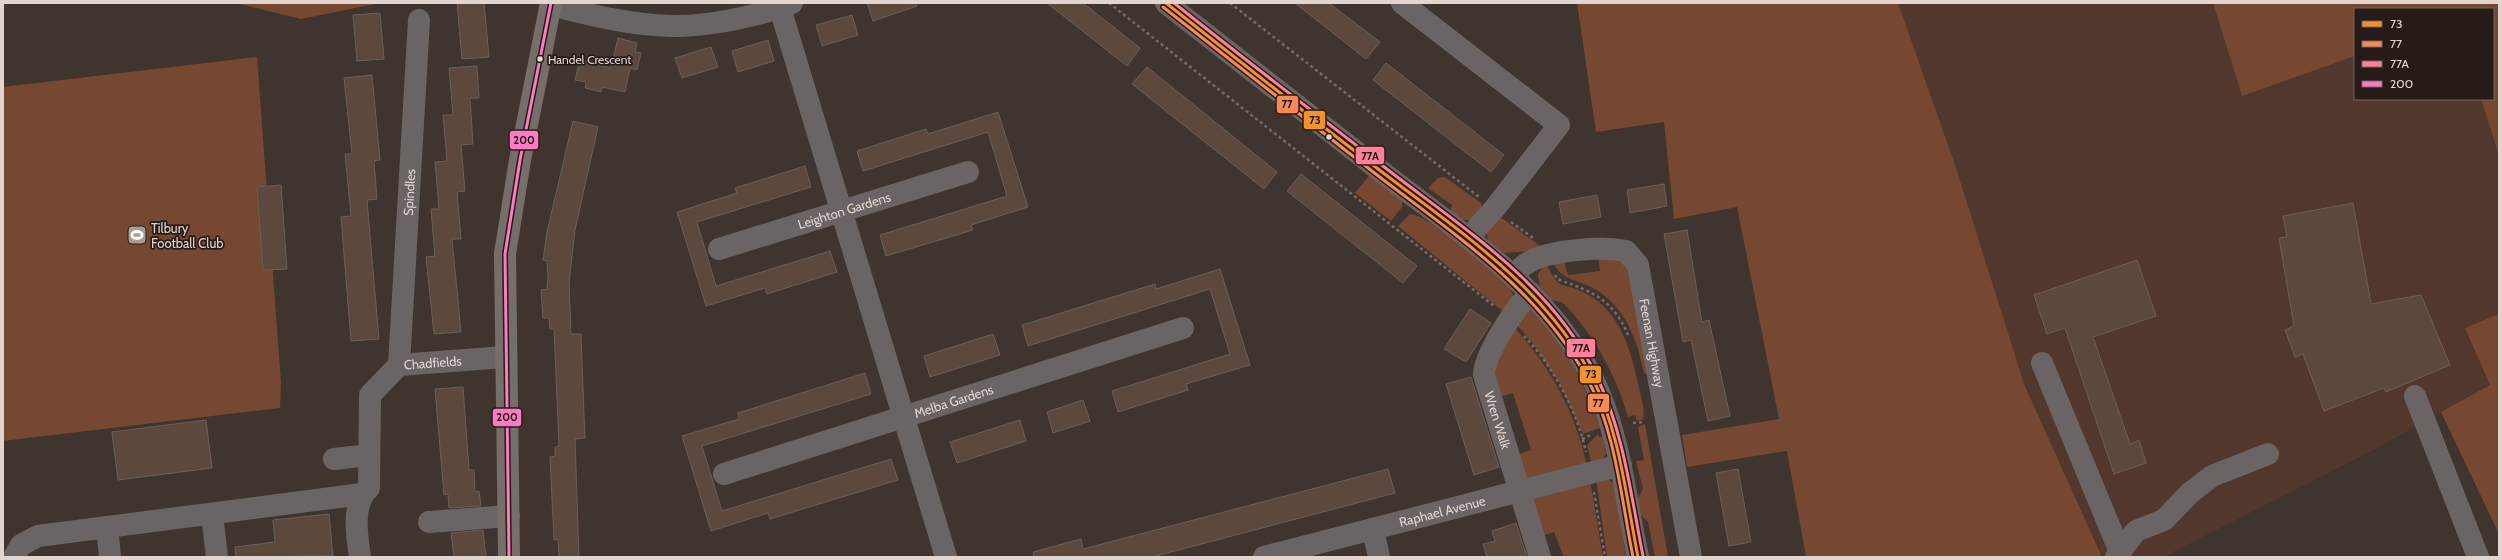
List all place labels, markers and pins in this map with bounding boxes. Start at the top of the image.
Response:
place label: Handel Crescent [548,52,631,67]
marker: Handel Crescent [535,54,545,64]
unlabelled marker [1324,132,1334,142]
place label: Tilbury Football Club [151,220,223,251]
sports icon: Tilbury Football Club [126,224,148,246]

